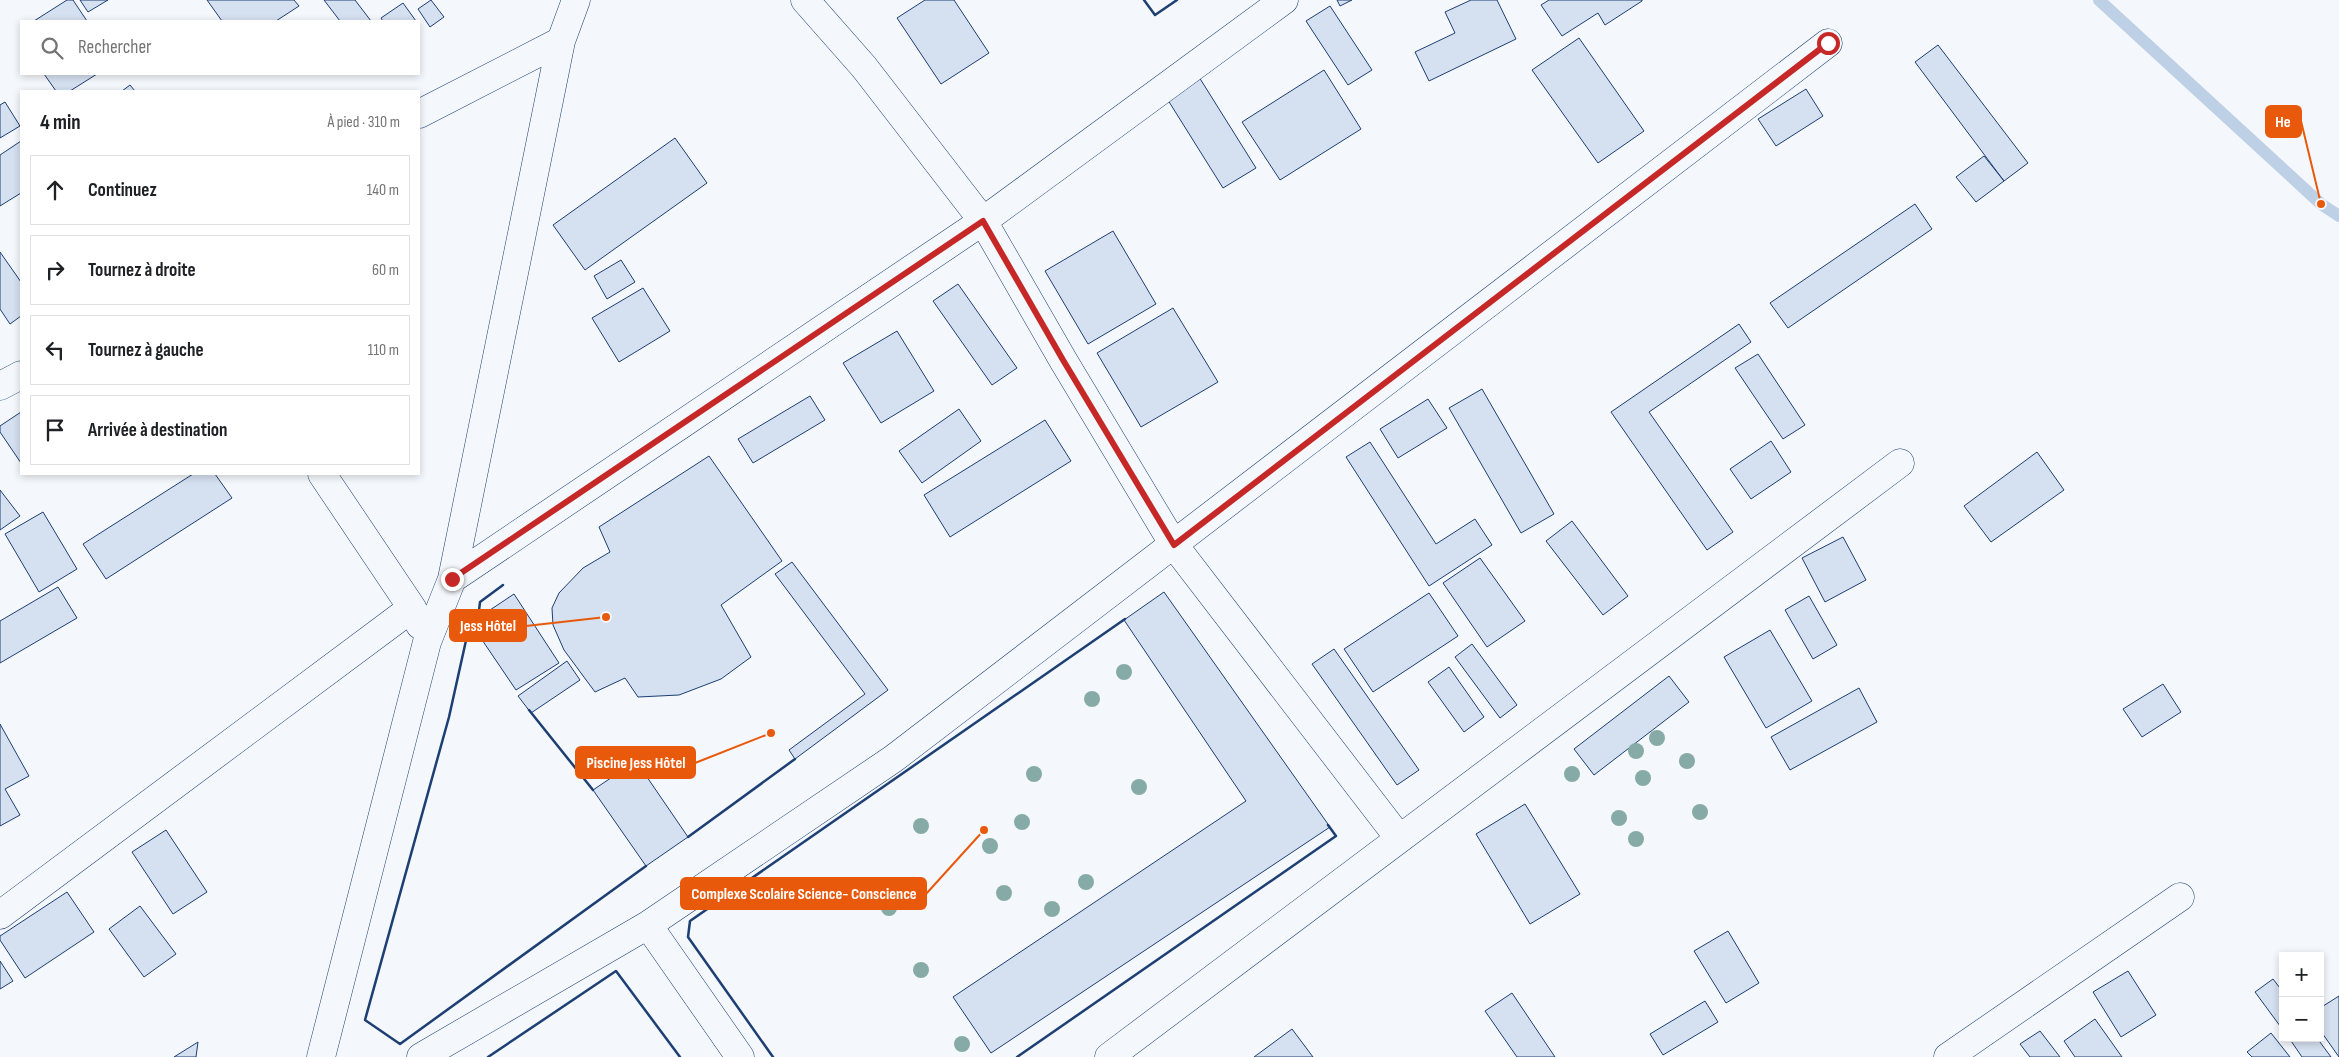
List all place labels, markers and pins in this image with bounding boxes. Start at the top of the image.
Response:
callout: He [2266,106,2301,137]
callout: Jess Hôtel [450,610,526,641]
callout: Piscine Jess Hôtel [576,747,695,778]
callout: Complexe Scolaire Science- Conscience [681,878,926,909]

